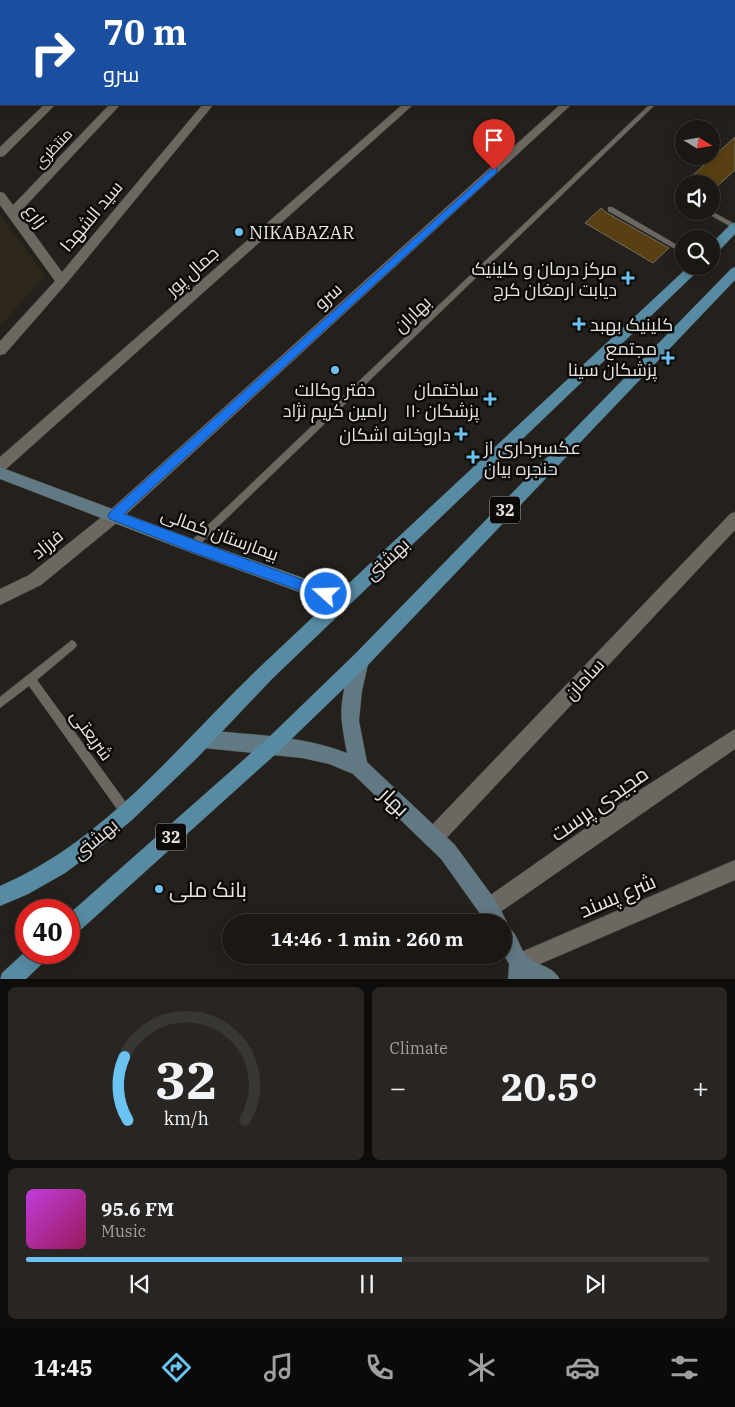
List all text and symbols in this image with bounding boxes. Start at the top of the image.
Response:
text: 70 m [103,9,187,55]
icon: right [20,20,85,85]
text: سرو [103,59,139,88]
pin [473,119,515,170]
north arrow [675,120,720,165]
map controls [675,120,720,275]
street label: منتظری [30,124,77,173]
icon: arrive [480,126,508,154]
button: sound [675,175,720,220]
street label: سید الشهدا [55,176,127,256]
street label: زارع [19,199,52,233]
place label: NIKABAZAR [249,221,354,244]
marker: NIKABAZAR [233,226,245,238]
button: search [675,230,720,275]
street label: جمال پور [160,241,224,302]
place label: مرکز درمان و کلینیک دیابت ارمغان کرج [471,257,617,302]
marker: مرکز درمان و کلینیک دیابت ارمغان کرج [621,271,635,285]
street label: سرو [309,277,347,315]
street label: بهاران [388,291,436,337]
place label: کلینیک بهبد [590,313,673,336]
marker: کلینیک بهبد [572,317,586,331]
place label: مجتمع پزشکان سینا [568,337,657,382]
marker: مجتمع پزشکان سینا [661,351,675,365]
marker: دفتر وکالت رامین کریم نژاد [329,364,341,376]
place label: دفتر وکالت رامین کریم نژاد [283,378,387,423]
place label: ساختمان پزشکان ۱۱۰ [405,378,479,423]
marker: ساختمان پزشکان ۱۱۰ [483,392,497,406]
place label: داروخانه اشکان [339,423,451,446]
marker: داروخانه اشکان [455,428,467,440]
place label: عکسبرداری از حنجره بیان [483,436,581,480]
marker: عکسبرداری از حنجره بیان [466,450,480,464]
road number: 32 [490,496,520,524]
street label: بیمارستان کمالی [158,502,282,566]
street label: فرزاد [26,524,68,564]
street label: بهشتى [360,533,414,585]
position arrow [299,567,351,619]
street label: سامان [559,653,609,705]
street label: شریعتی [66,705,118,765]
street label: مجیدی پرست [544,759,654,848]
street label: بهار [373,779,416,822]
street label: بهشتى [68,813,122,865]
road number: 32 [156,824,186,850]
street label: شرع پسند [574,866,660,925]
place label: بانک ملی [169,875,247,903]
marker: بانک ملی [153,883,165,895]
speed limit sign: 40 [15,899,80,964]
text: 14:46 · 1 min · 260 m [271,927,463,951]
text: Climate [390,1038,448,1058]
text: 32 [155,1046,217,1113]
text: 20.5° [501,1062,598,1111]
text: − [390,1069,406,1106]
text: + [692,1069,709,1106]
text: km/h [163,1107,208,1130]
text: 95.6 FM [101,1197,174,1221]
text: Music [101,1221,146,1241]
icon: previous [126,1270,154,1298]
icon: pause [353,1270,381,1298]
icon: next [581,1270,609,1298]
icon: directions [159,1350,194,1385]
icon: music [261,1350,296,1385]
icon: phone [362,1350,397,1385]
icon: climate [464,1350,499,1385]
icon: car [565,1350,600,1385]
icon: filters [667,1350,702,1385]
text: 14:45 [33,1353,93,1382]

